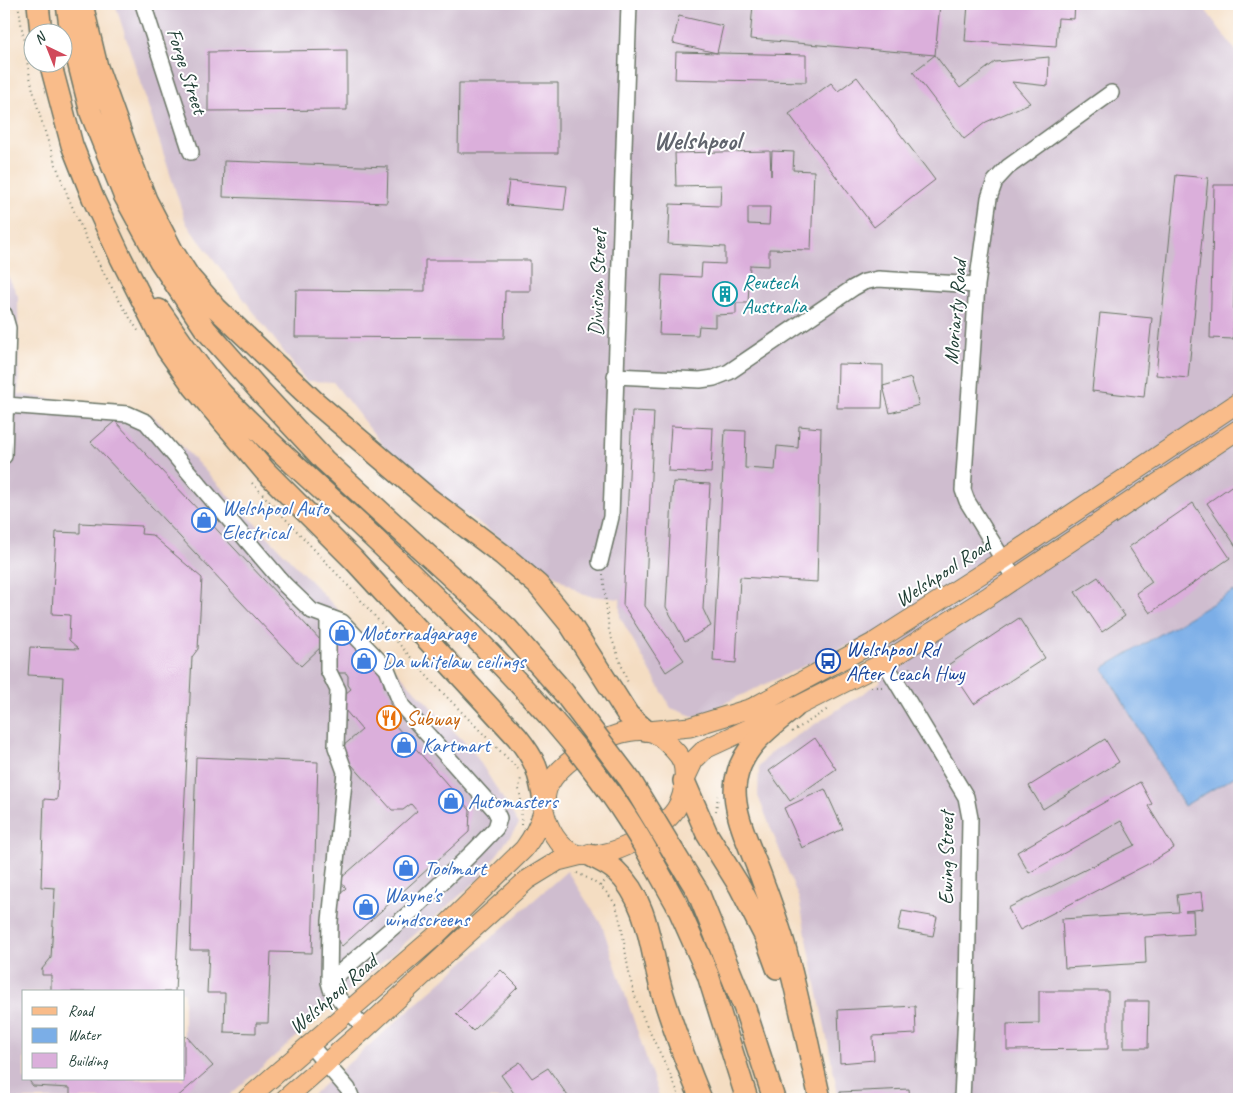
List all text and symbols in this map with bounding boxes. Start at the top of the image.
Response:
north arrow [22,22,72,72]
street label: Forge Street [161,25,214,119]
text: N [31,28,50,48]
district label: Welshpool [654,124,745,157]
street label: Division Street [582,226,612,337]
street label: Moriarty Road [937,255,973,365]
place label: Reutech Australia [742,269,809,319]
building icon: Reutech Australia [712,281,738,307]
place label: Welshpool Auto Electrical [222,495,331,545]
shop icon: Welshpool Auto Electrical [191,507,217,533]
street label: Welshpool Road [890,530,998,613]
shop icon: Motorradgarage [329,620,355,646]
place label: Motorradgarage [360,620,477,646]
place label: Welshpool Rd After Leach Hwy [846,636,966,686]
shop icon: Da whitelaw ceilings [351,648,377,674]
place label: Da whitelaw ceilings [382,648,527,674]
bus stop icon: Welshpool Rd After Leach Hwy [815,648,841,674]
restaurant icon: Subway [376,705,402,731]
place label: Subway [406,705,461,731]
shop icon: Kartmart [391,732,417,758]
place label: Kartmart [422,732,492,758]
shop icon: Automasters [438,788,464,814]
place label: Automasters [468,788,559,814]
street label: Ewing Street [933,808,959,905]
shop icon: Toolmart [393,855,419,881]
place label: Toolmart [424,855,488,881]
place label: Wayne's windscreens [384,882,471,932]
shop icon: Wayne's windscreens [353,894,379,920]
street label: Welshpool Road [283,947,385,1040]
legend [22,990,185,1080]
text: Road [68,1002,95,1021]
text: Water [68,1026,102,1045]
text: Building [68,1052,108,1071]

